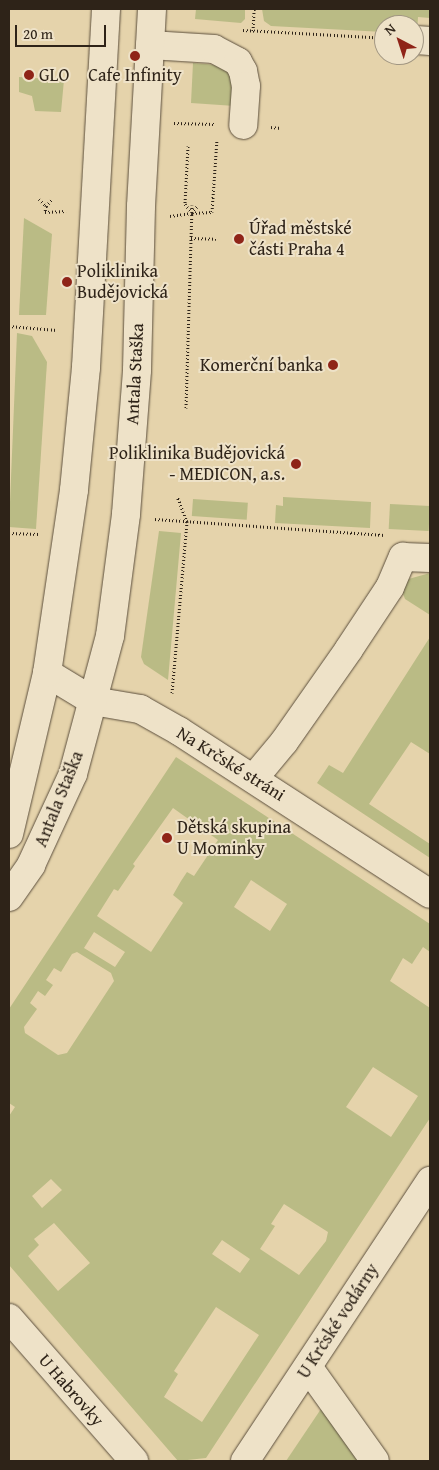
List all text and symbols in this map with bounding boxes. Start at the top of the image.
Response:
scale bar [18,15,109,47]
north arrow [374,15,424,65]
text: N [380,19,400,40]
text: 20 m [23,23,53,44]
marker: Cafe Infinity [129,50,141,62]
place label: GLO [39,64,69,86]
place label: Cafe Infinity [88,64,182,86]
marker: GLO [23,69,35,81]
place label: Úřad městské části Praha 4 [249,218,352,260]
marker: Úřad městské části Praha 4 [233,233,245,245]
place label: Poliklinika Budějovická [77,261,168,304]
marker: Poliklinika Budějovická [61,276,73,288]
street label: Antala Staška [122,323,148,425]
place label: Komerční banka [200,354,323,376]
marker: Komerční banka [327,359,339,371]
place label: Poliklinika Budějovická - MEDICON, a.s. [109,443,285,486]
marker: Poliklinika Budějovická - MEDICON, a.s. [289,457,303,471]
street label: Na Krčské stráni [173,722,289,806]
street label: Antala Staška [30,748,88,850]
place label: Dětská skupina U Mominky [177,817,291,860]
marker: Dětská skupina U Mominky [161,832,173,844]
street label: U Krčské vodárny [293,1259,383,1383]
street label: U Habrovky [34,1349,108,1431]

